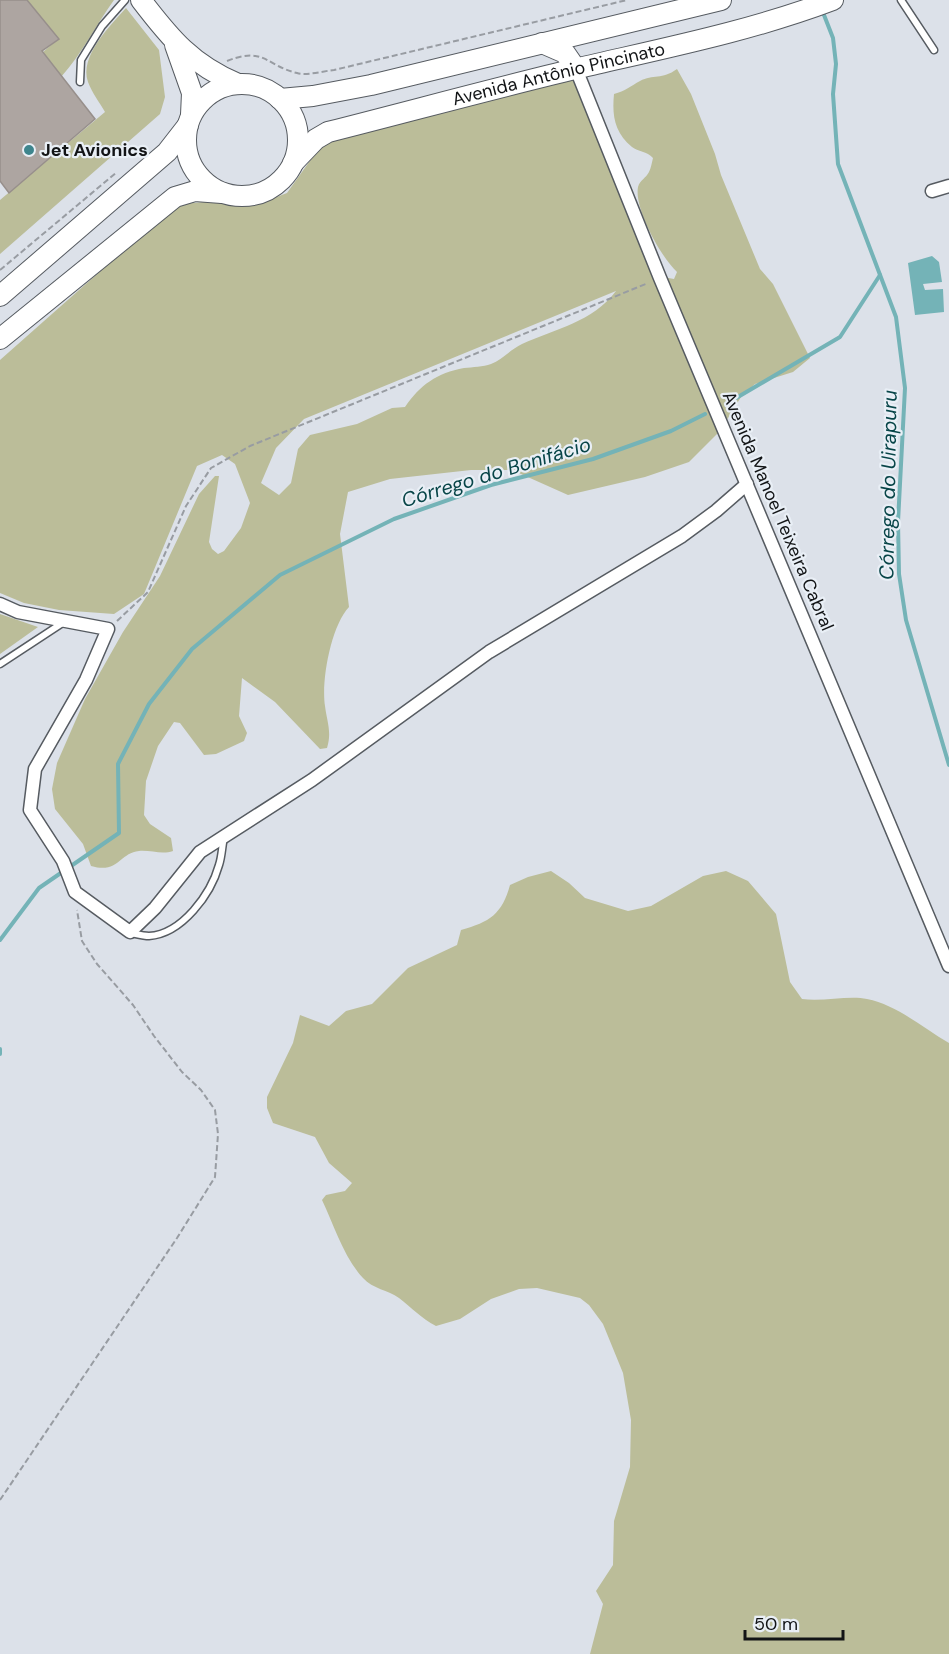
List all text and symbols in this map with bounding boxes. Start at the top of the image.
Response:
street label: Avenida Antônio Pincinato [450,37,667,111]
place label: Jet Avionics [41,138,148,162]
marker: Jet Avionics [22,143,36,157]
street label: Avenida Manoel Teixeira Cabral [717,388,839,634]
water label: Córrego do Uirapuru [873,390,903,580]
water label: Córrego do Bonifácio [398,431,594,513]
scale bar [745,1603,842,1641]
text: 50 m [754,1612,798,1636]

